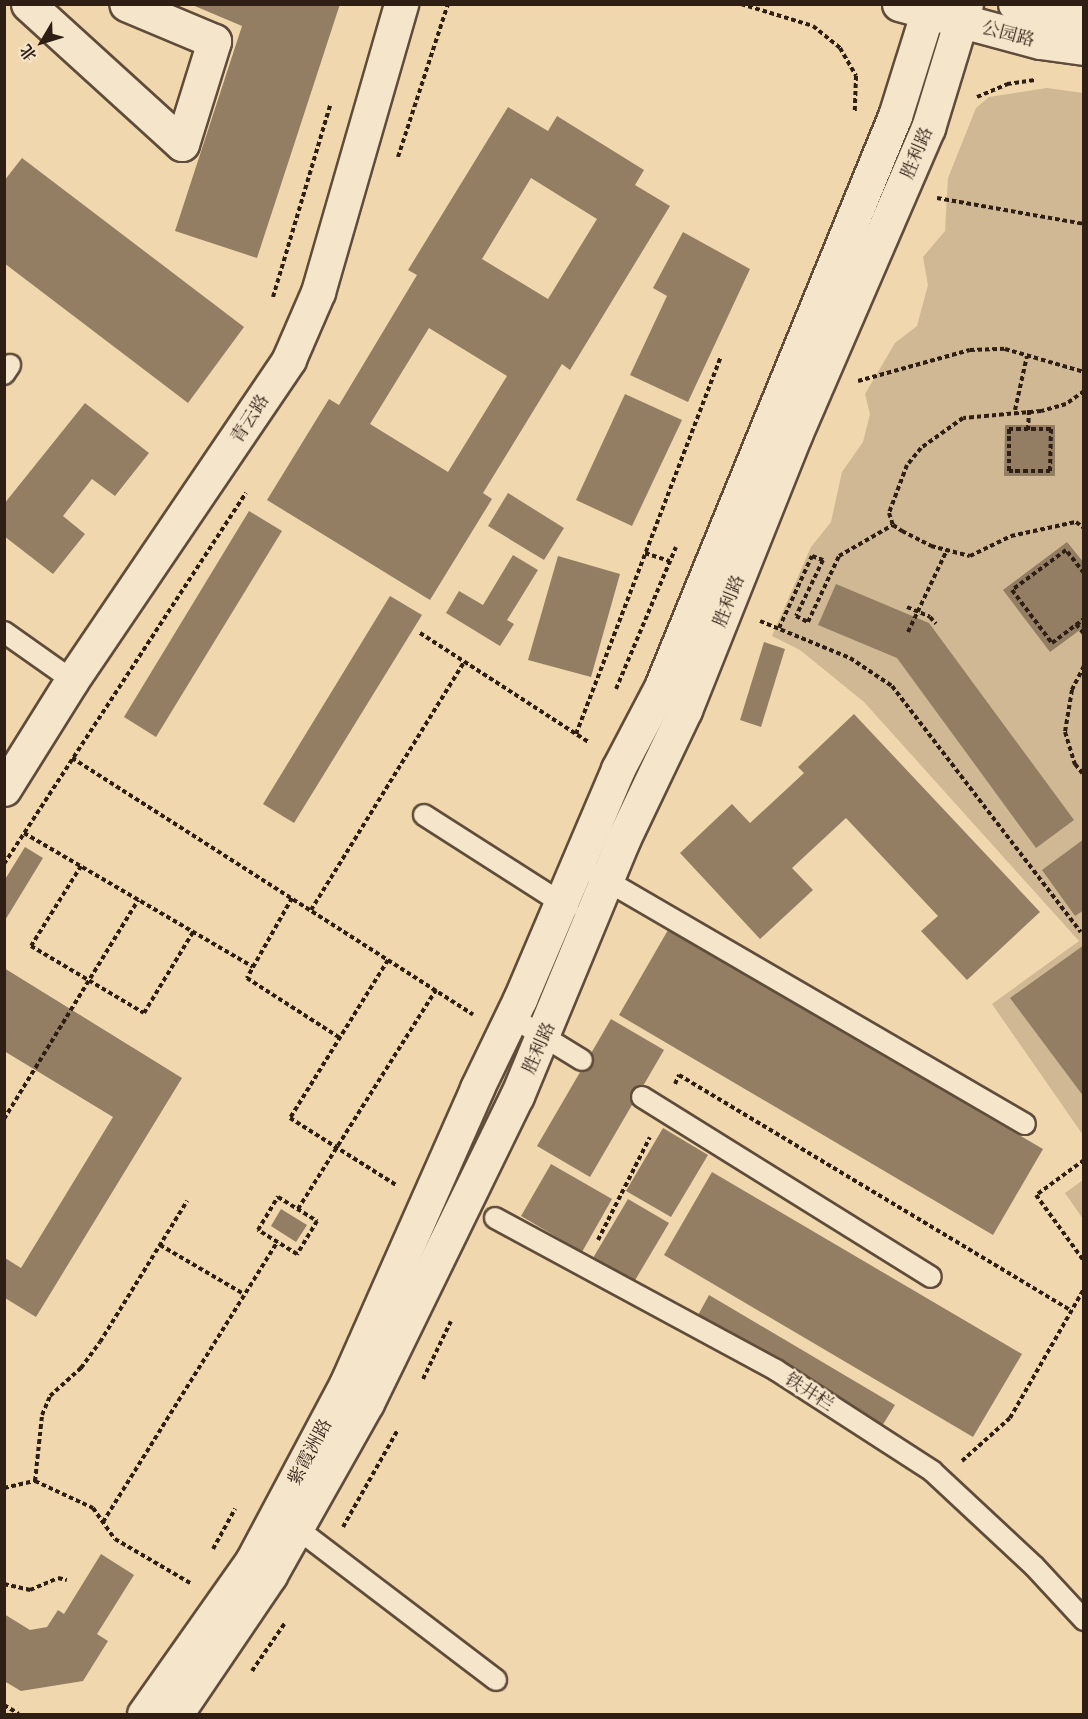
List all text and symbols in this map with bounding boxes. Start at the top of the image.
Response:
north arrow [12,12,72,72]
street label: 公园路 [979,17,1037,51]
text: 北 [13,39,42,67]
street label: 胜利路 [897,124,937,182]
street label: 青云路 [226,390,274,448]
street label: 胜利路 [709,572,749,630]
street label: 胜利路 [518,1019,560,1077]
street label: 铁井栏 [780,1368,838,1416]
street label: 紫霞洲路 [284,1415,336,1489]

